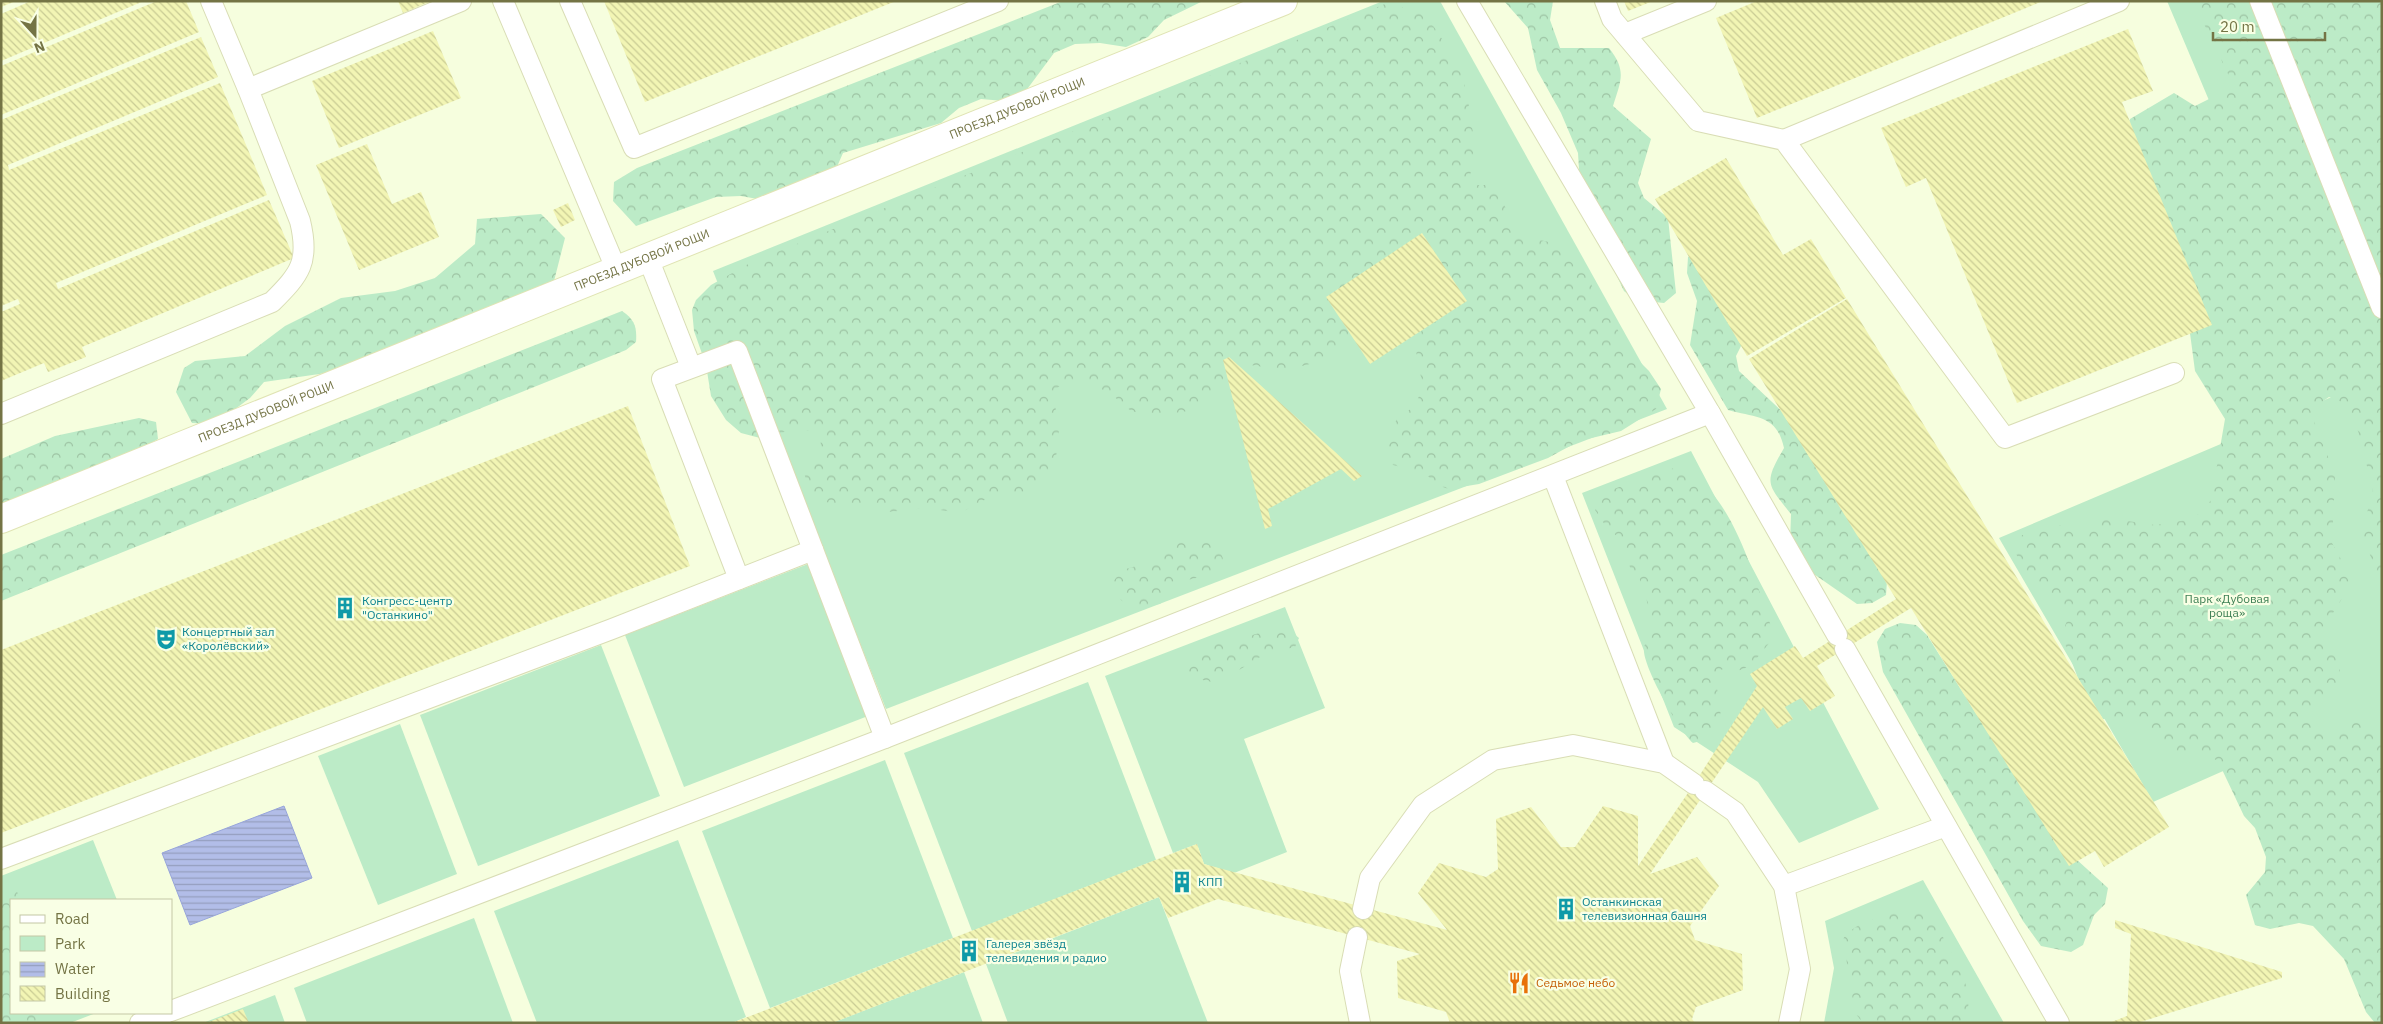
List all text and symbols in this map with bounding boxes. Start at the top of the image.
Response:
north arrow [10,10,60,60]
scale bar [2213,10,2326,42]
text: 20 m [2220,17,2255,36]
text: N [32,37,48,57]
street label: ПРОЕЗД ДУБОВОЙ РОЩИ [947,74,1087,142]
street label: ПРОЕЗД ДУБОВОЙ РОЩИ [571,226,712,294]
street label: ПРОЕЗД ДУБОВОЙ РОЩИ [196,377,336,446]
park label: Парк «Дубовая роща» [2185,591,2269,620]
place label: Конгресс-центр "Останкино" [362,593,452,622]
building icon: Конгресс-центр "Останкино" [332,595,358,621]
place label: Концертный зал «Королёвский» [182,624,275,653]
theatre icon: Концертный зал «Королёвский» [153,626,179,652]
building icon: КПП [1169,869,1195,895]
place label: КПП [1198,874,1223,889]
place label: Останкинская телевизионная башня [1582,894,1707,923]
building icon: Останкинская телевизионная башня [1553,896,1579,922]
legend [10,899,172,1014]
text: Road [55,909,90,928]
text: Park [55,934,85,953]
place label: Галерея звёзд телевидения и радио [986,936,1107,965]
building icon: Галерея звёзд телевидения и радио [956,938,982,964]
text: Water [55,959,96,978]
restaurant icon: Седьмое небо [1506,970,1532,996]
place label: Седьмое небо [1536,975,1615,990]
text: Building [55,984,110,1003]

